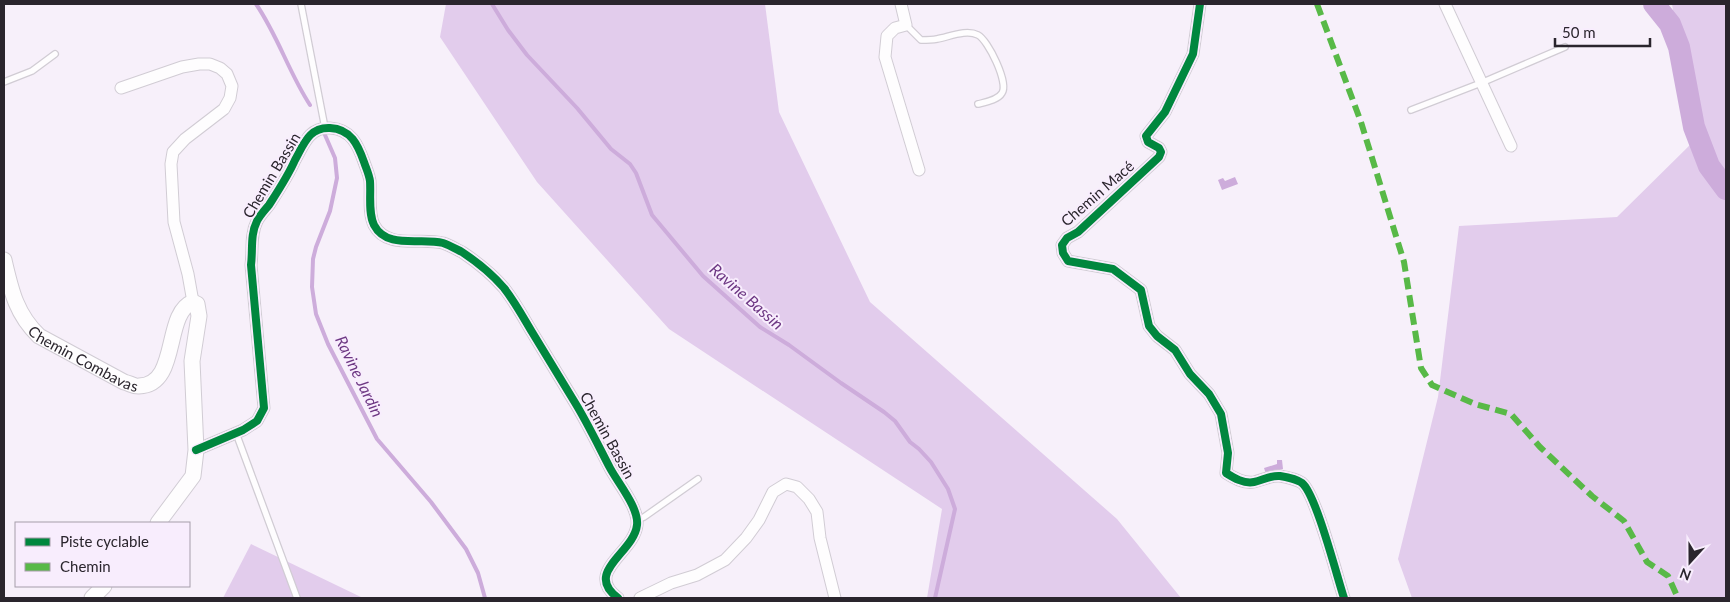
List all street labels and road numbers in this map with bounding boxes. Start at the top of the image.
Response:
street label: Chemin Bassin [238,129,304,221]
street label: Chemin Macé [1057,156,1137,229]
street label: Chemin Combavas [24,322,140,395]
street label: Chemin Bassin [577,388,639,482]

